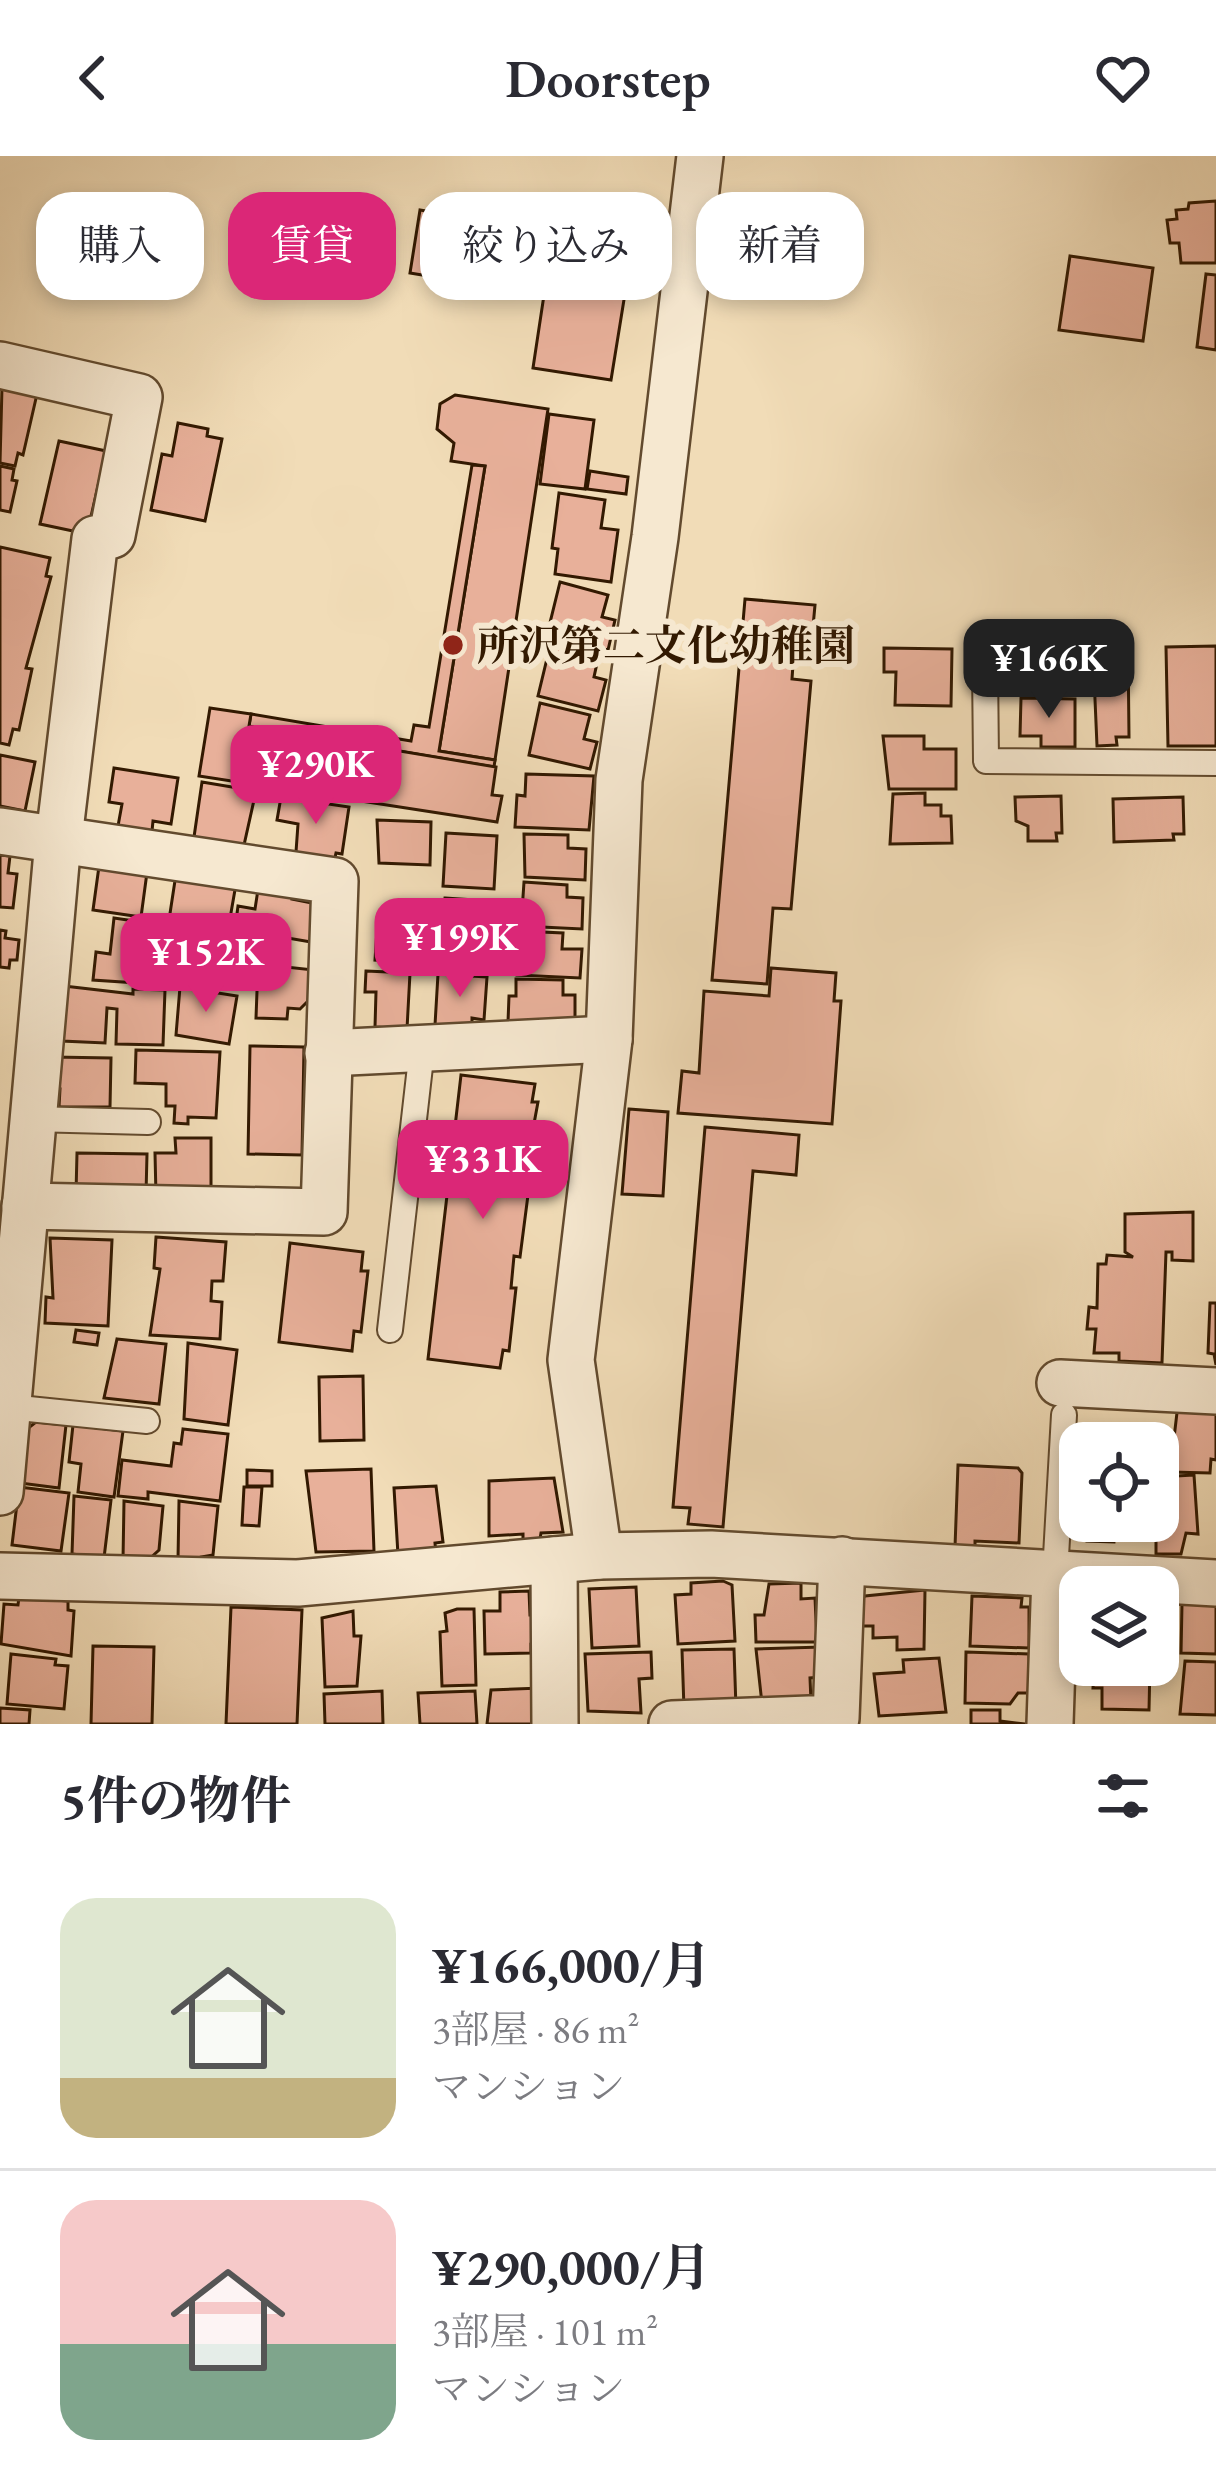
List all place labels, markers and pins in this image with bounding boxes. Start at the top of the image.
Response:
place label: 所沢第二文化幼稚園 [477,618,855,673]
pin: ¥166K [965,619,1133,721]
marker: 所沢第二文化幼稚園 [440,632,466,658]
pin: ¥290K [232,725,400,827]
pin: ¥199K [376,898,544,1000]
pin: ¥152K [122,913,290,1015]
pin: ¥331K [399,1120,567,1222]

